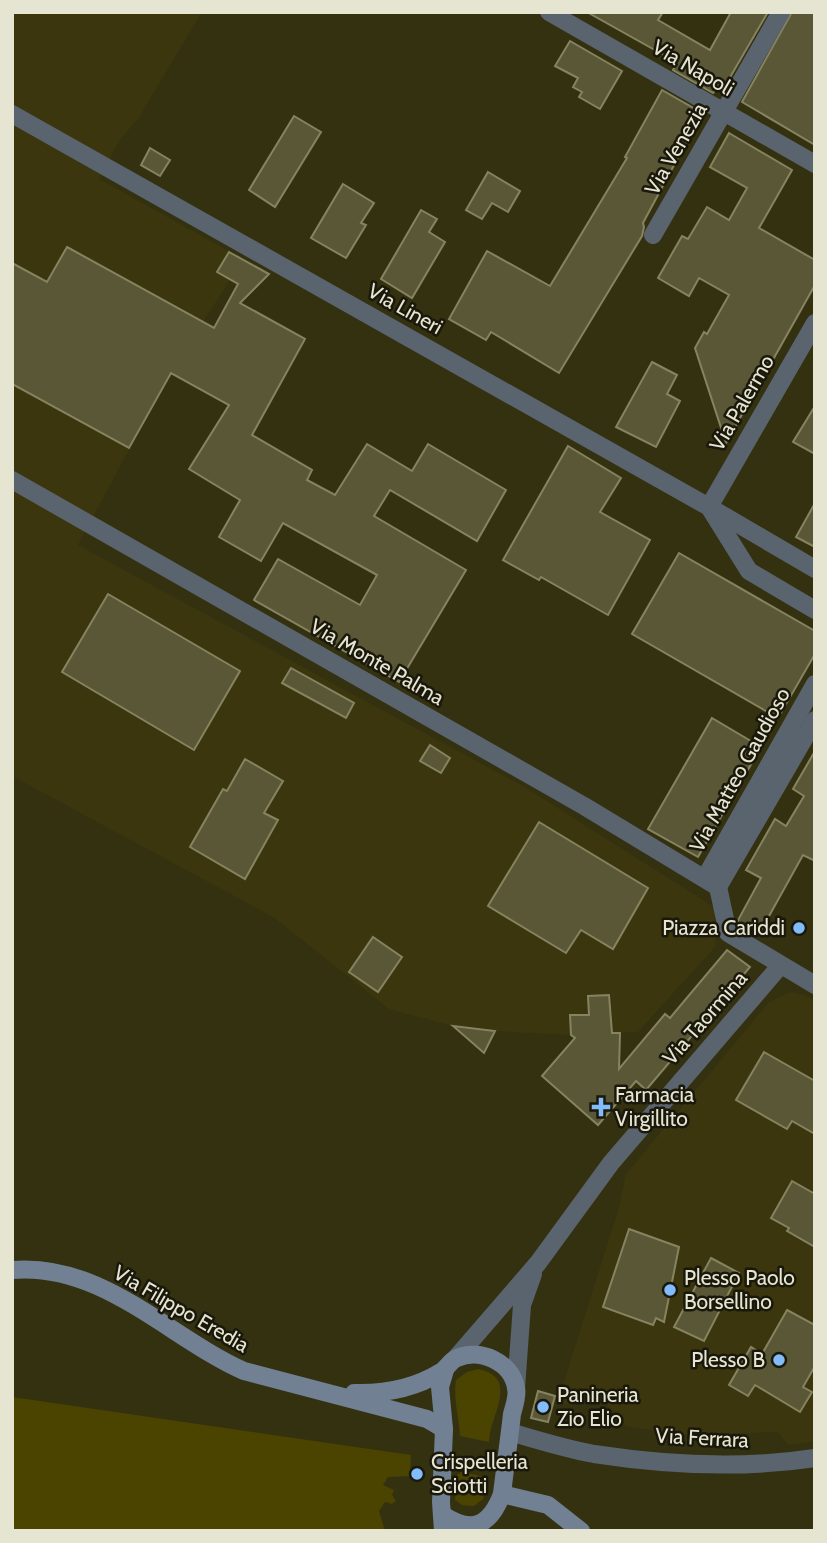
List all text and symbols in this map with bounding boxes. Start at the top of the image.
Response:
street label: Via Napoli [648,34,739,101]
street label: Via Venezia [639,98,712,199]
street label: Via Lineri [364,278,447,339]
street label: Via Palermo [704,350,779,455]
street label: Via Monte Palma [306,613,449,710]
street label: Via Matteo Gaudioso [684,683,795,856]
place label: Piazza Cariddi [662,915,785,940]
marker: Piazza Cariddi [791,920,807,936]
street label: Via Taormina [657,966,752,1070]
place label: Farmacia Virgillito [615,1082,694,1131]
marker: Farmacia Virgillito [593,1099,609,1115]
street label: Via Filippo Eredia [109,1260,253,1357]
place label: Plesso Paolo Borsellino [684,1265,795,1314]
marker: Plesso Paolo Borsellino [662,1282,678,1298]
place label: Plesso B [691,1347,765,1372]
marker: Plesso B [771,1352,787,1368]
place label: Panineria Zio Elio [557,1382,639,1431]
marker: Panineria Zio Elio [535,1399,551,1415]
street label: Via Ferrara [655,1423,749,1452]
place label: Crispelleria Sciotti [431,1449,528,1498]
marker: Crispelleria Sciotti [409,1466,425,1482]

